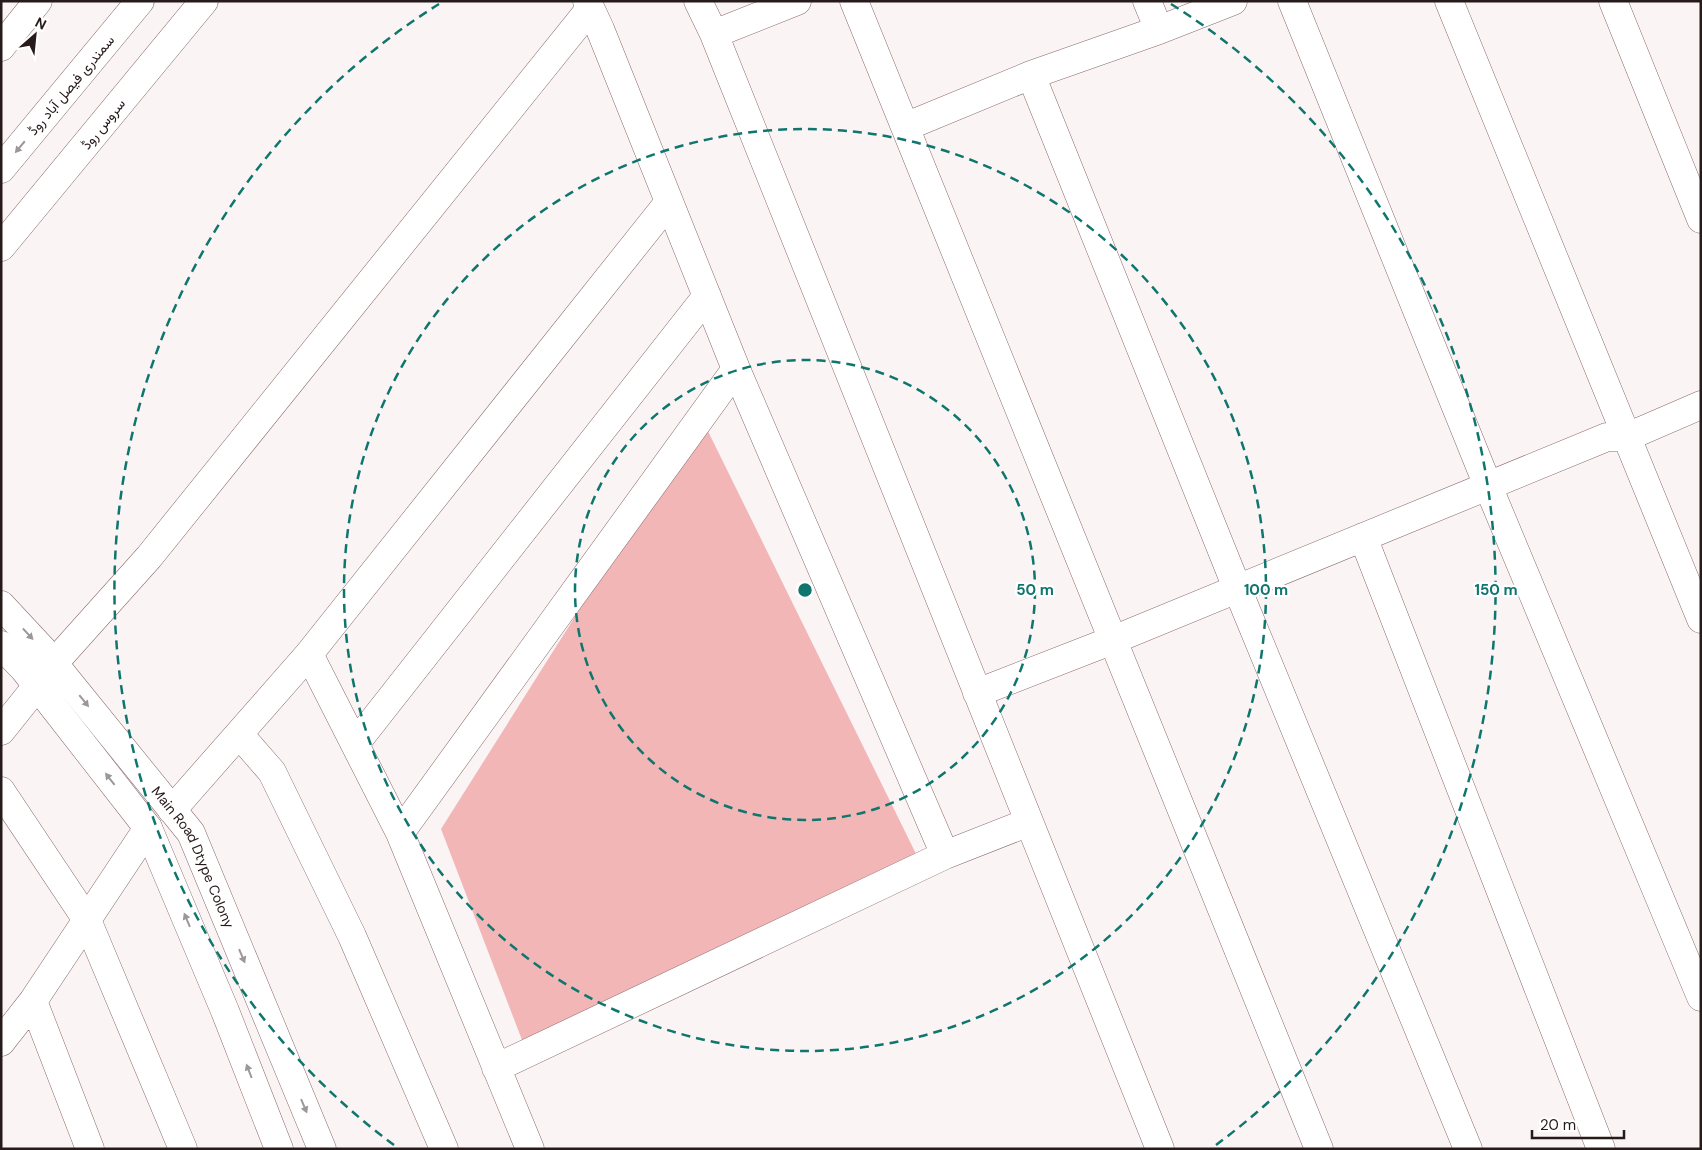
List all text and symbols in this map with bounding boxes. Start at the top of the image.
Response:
north arrow [10,10,60,60]
text: N [32,13,50,34]
street label: سمندری فیصل آباد روڈ [24,31,118,139]
street label: سروس روڈ [77,95,129,153]
one-way arrow [14,140,25,153]
text: 50 m [1016,580,1054,600]
text: 100 m [1244,580,1288,600]
text: 150 m [1475,580,1518,600]
centre of rings [796,581,814,599]
one-way arrow [22,627,34,639]
one-way arrow [79,695,90,708]
one-way arrow [105,772,115,786]
street label: Main Road Dtype Colony [148,782,238,931]
one-way arrow [183,913,191,927]
one-way arrow [238,949,246,964]
one-way arrow [244,1064,252,1078]
one-way arrow [301,1099,309,1113]
scale bar [1532,1108,1624,1140]
text: 20 m [1540,1115,1576,1135]

